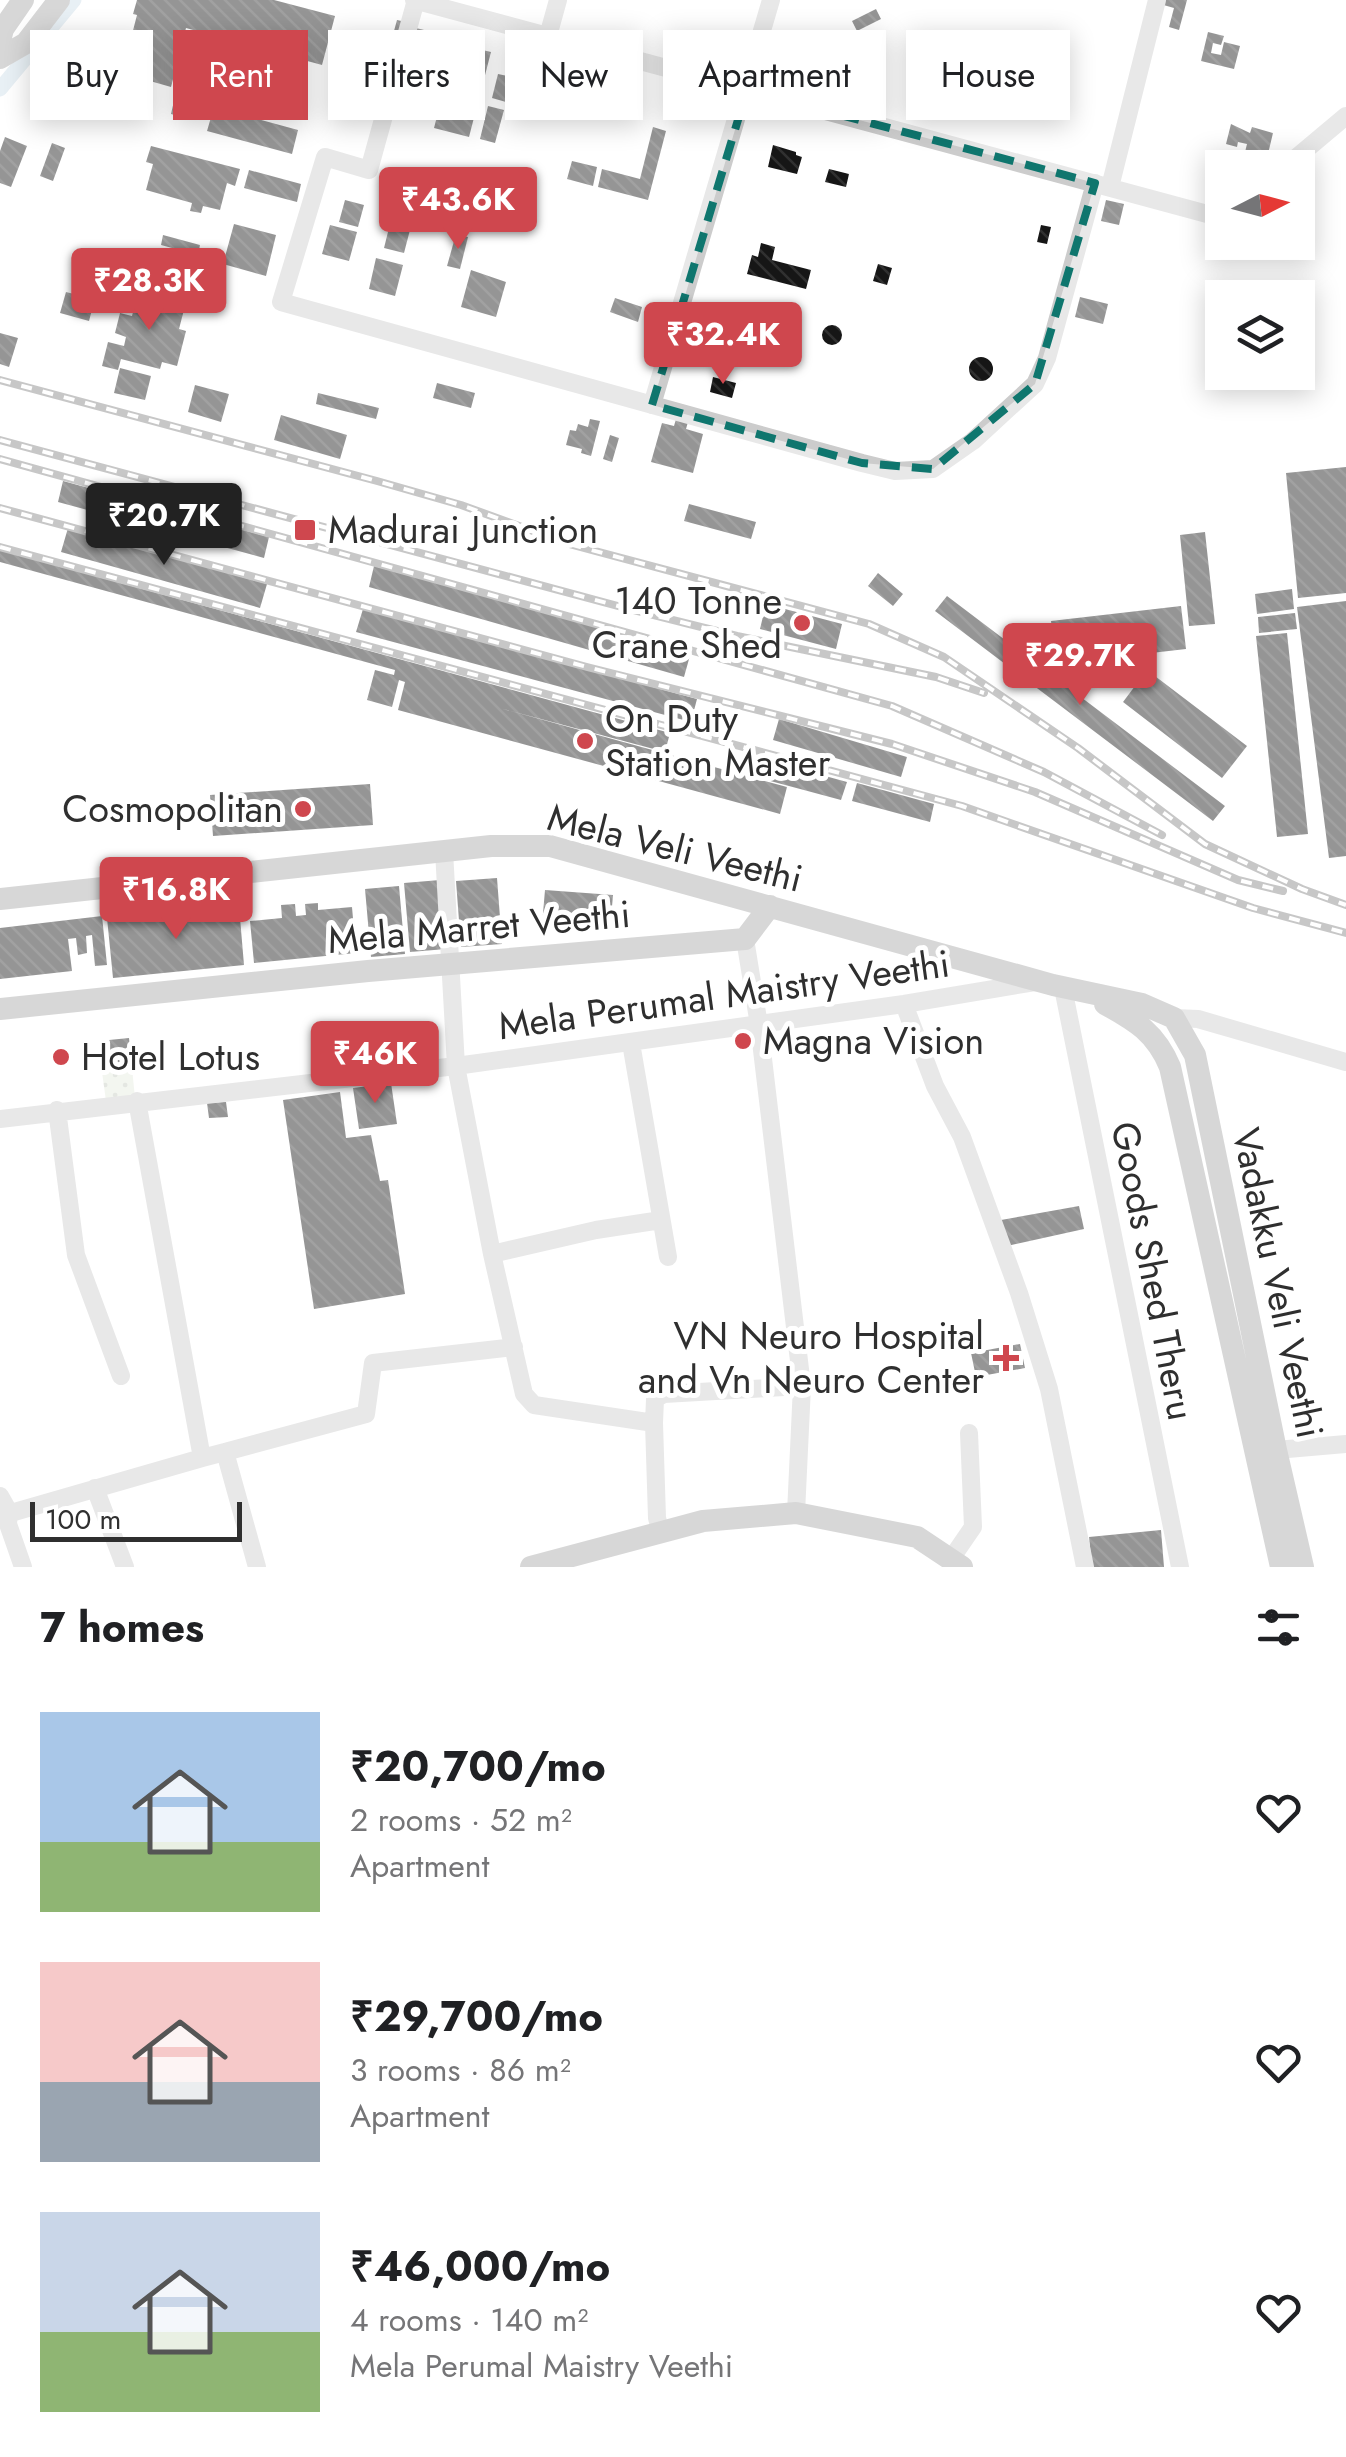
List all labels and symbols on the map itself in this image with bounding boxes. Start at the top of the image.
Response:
north arrow [1205,150,1315,260]
pin: ₹43.6K [377,167,539,252]
pin: ₹28.3K [68,248,230,333]
pin: ₹32.4K [642,302,804,387]
pin: ₹20.7K [83,483,245,568]
place label: Madurai Junction [328,502,598,557]
marker: Madurai Junction [292,517,318,543]
place label: 140 Tonne Crane Shed [592,573,782,672]
marker: 140 Tonne Crane Shed [791,612,813,634]
pin: ₹29.7K [999,623,1161,708]
place label: On Duty Station Master [605,691,830,790]
marker: On Duty Station Master [574,730,596,752]
place label: Cosmopolitan [62,781,283,836]
street label: Mela Veli Veethi [542,789,808,906]
marker: Cosmopolitan [292,798,314,820]
pin: ₹16.8K [95,857,257,942]
street label: Mela Marret Veethi [325,886,633,967]
street label: Mela Perumal Maistry Veethi [495,936,953,1053]
place label: Magna Vision [763,1013,984,1068]
pin: ₹46K [316,1021,434,1106]
place label: Hotel Lotus [81,1029,260,1084]
marker: Magna Vision [732,1030,754,1052]
marker: Hotel Lotus [50,1046,72,1068]
street label: Goods Shed Theru [1098,1117,1209,1425]
street label: Vadakku Veli Veethi [1219,1123,1338,1443]
place label: VN Neuro Hospital and Vn Neuro Center [638,1308,984,1407]
marker: VN Neuro Hospital and Vn Neuro Center [993,1345,1019,1371]
scale bar [30,1497,242,1542]

